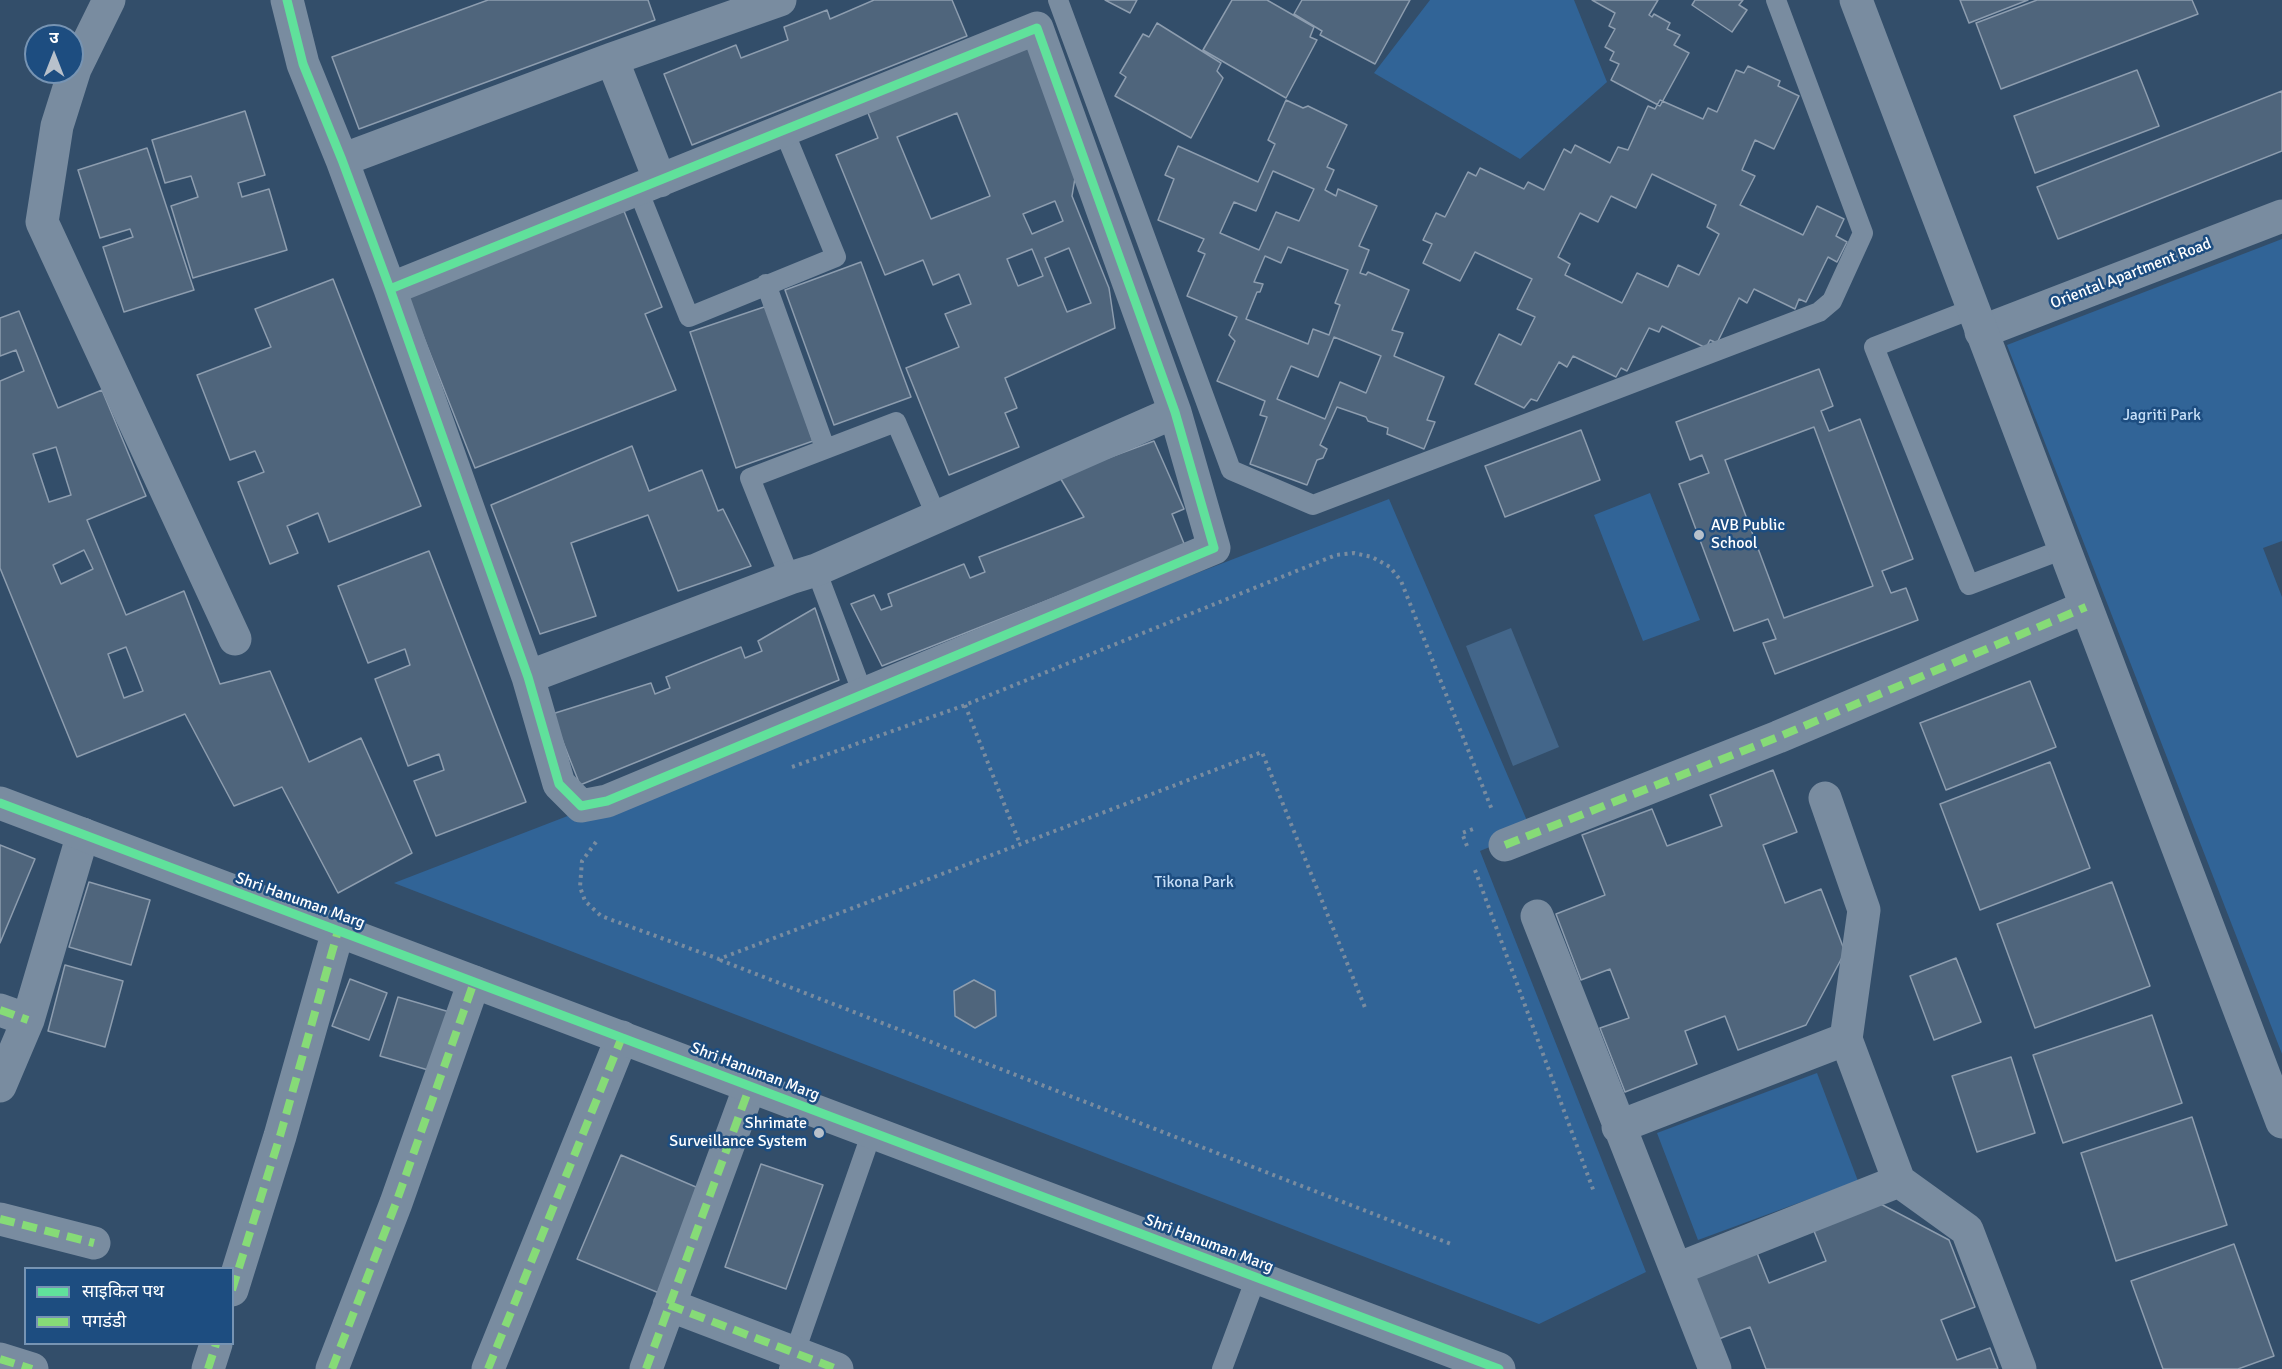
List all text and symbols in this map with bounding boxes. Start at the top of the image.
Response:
north arrow [24,24,84,84]
text: उ [49,28,59,48]
street label: Oriental Apartment Road [2048,234,2214,314]
park label: Jagriti Park [2123,406,2201,426]
place label: AVB Public School [1711,516,1785,554]
marker: AVB Public School [1692,528,1706,542]
street label: Shri Hanuman Marg [233,869,367,933]
park label: Tikona Park [1154,873,1234,893]
street label: Shri Hanuman Marg [688,1039,822,1105]
place label: Shrimate Surveillance System [669,1114,807,1152]
marker: Shrimate Surveillance System [812,1126,826,1140]
street label: Shri Hanuman Marg [1142,1211,1276,1277]
legend [24,1267,234,1345]
text: साइकिल पथ [82,1280,164,1302]
text: पगडंडी [82,1310,126,1332]

